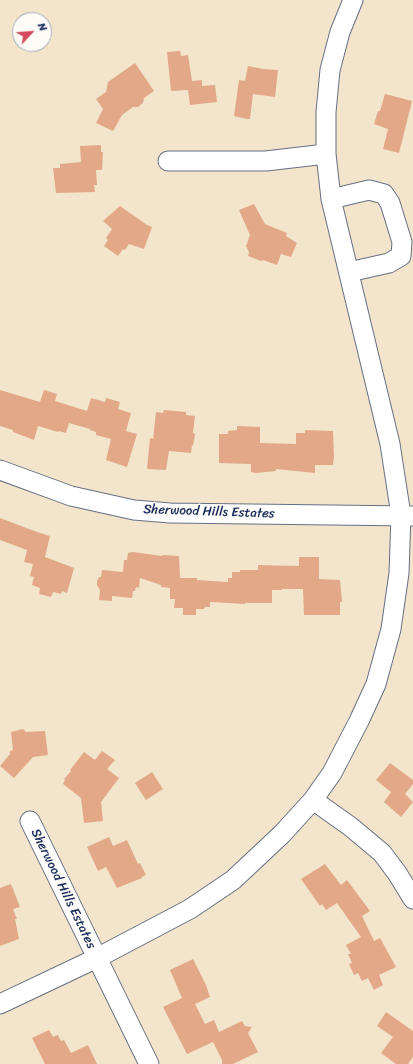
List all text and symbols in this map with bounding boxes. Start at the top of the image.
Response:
north arrow [12,12,52,52]
text: N [32,19,53,35]
street label: Sherwood Hills Estates [143,502,275,522]
street label: Sherwood Hills Estates [27,827,99,951]

